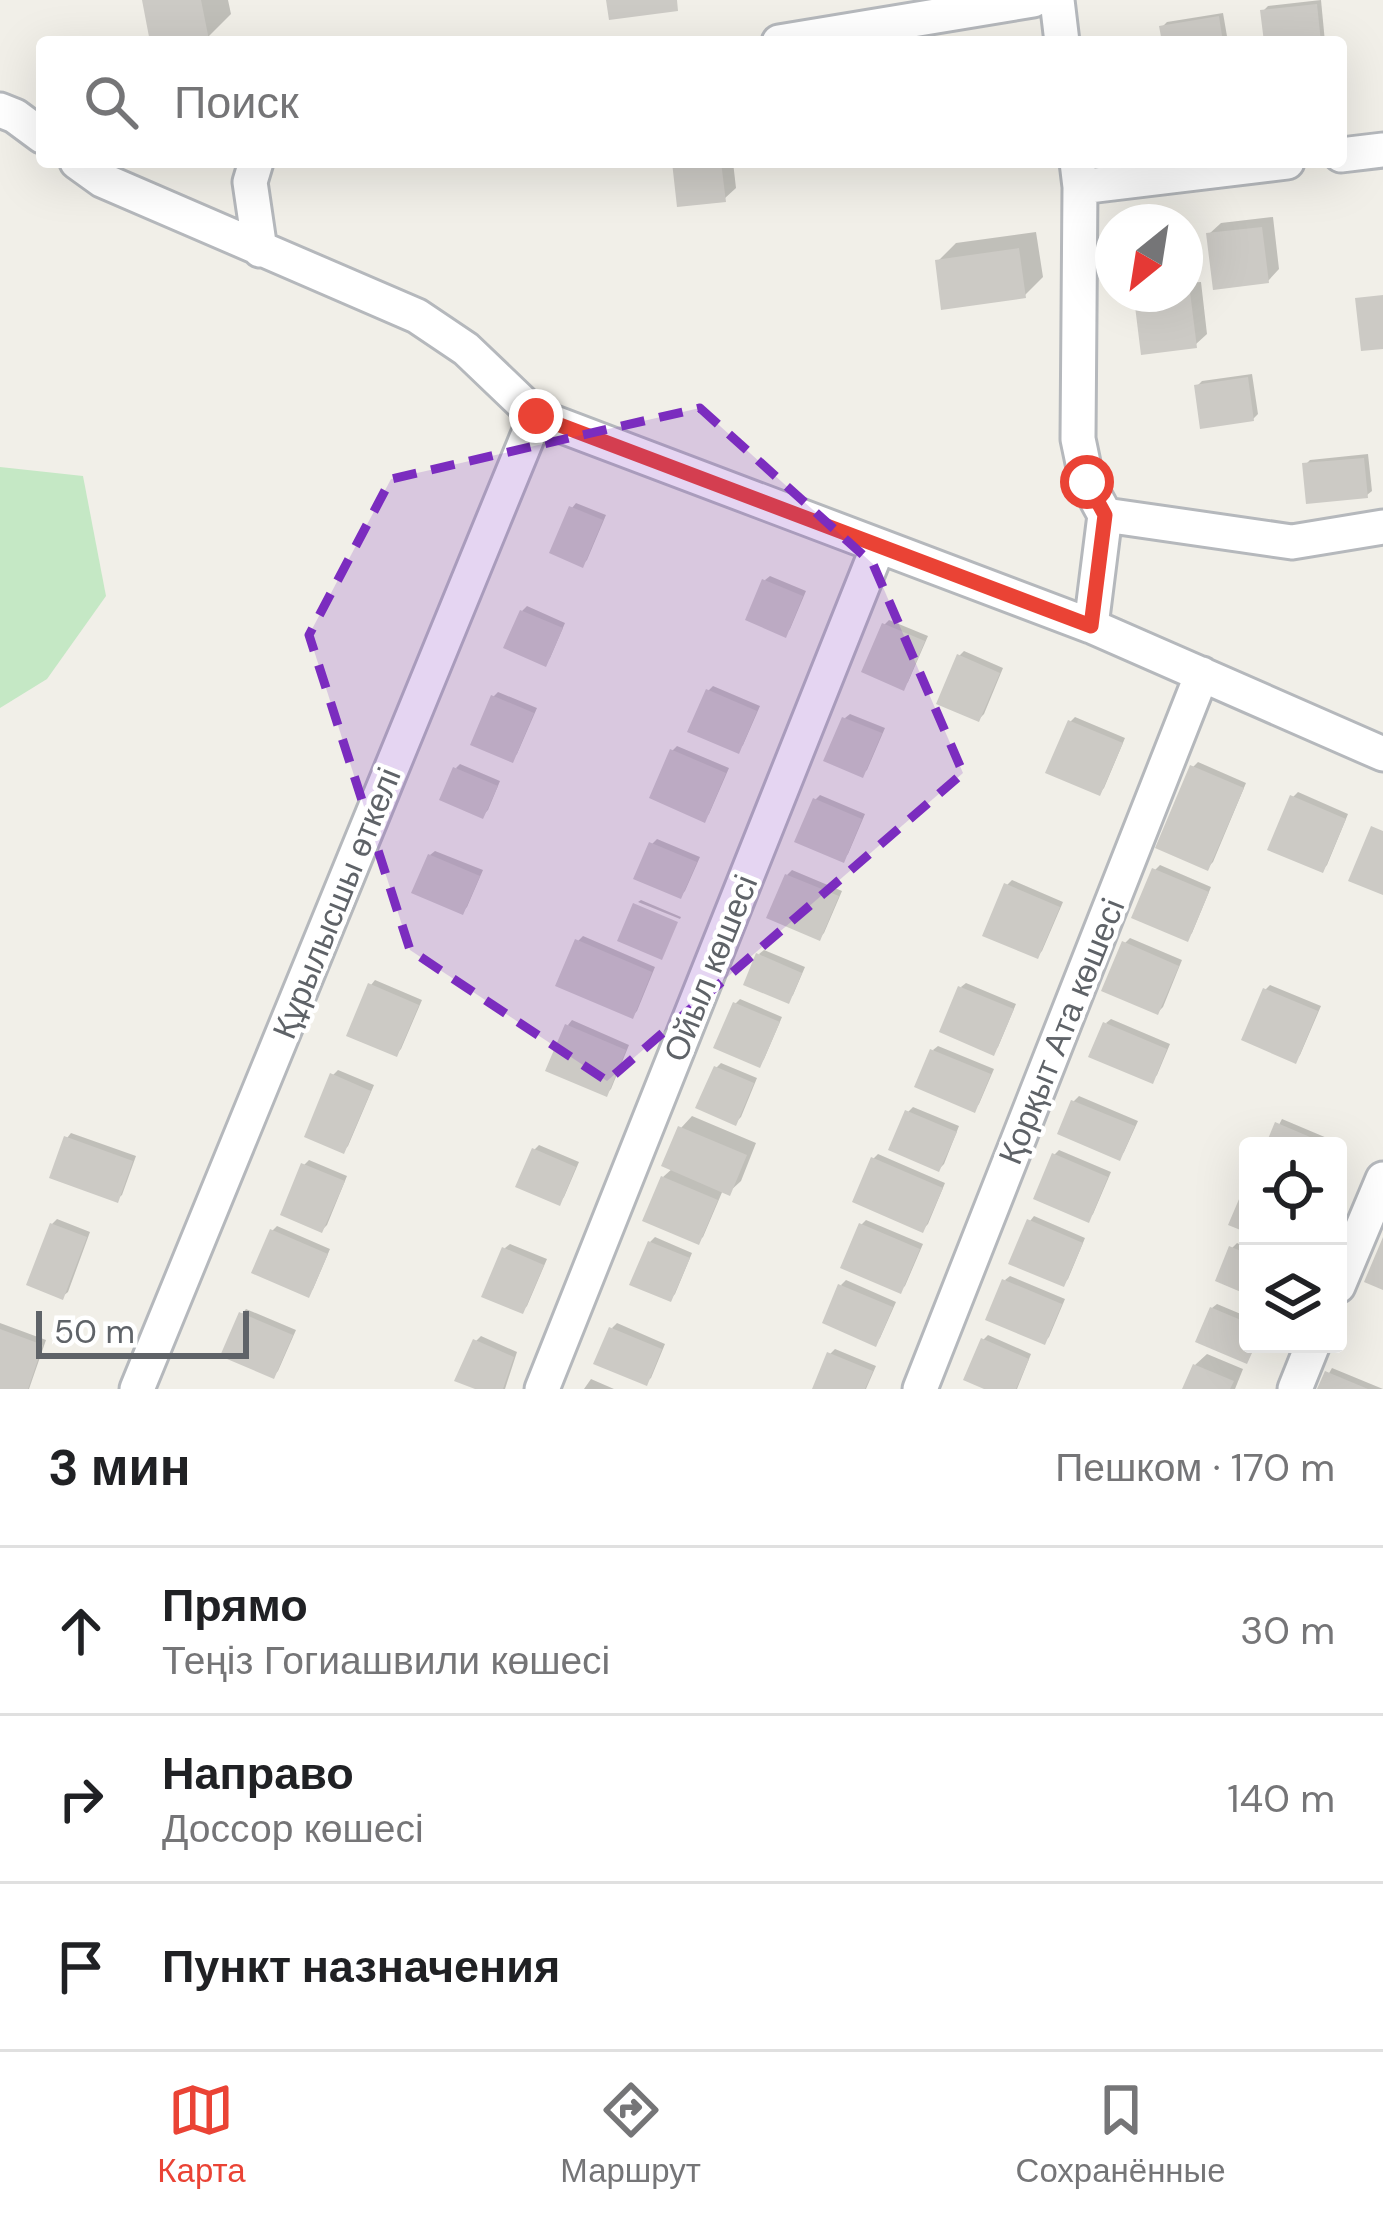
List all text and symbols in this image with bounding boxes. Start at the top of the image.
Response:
search box [36,36,1347,168]
icon: search [78,69,144,135]
text: Поиск [174,73,299,132]
north arrow [1095,204,1203,312]
route end [509,389,563,443]
route start [1060,455,1114,509]
street label: Құрылысшы өткелі [263,761,410,1045]
street label: Ойыл көшесі [654,869,767,1068]
street label: Қорқыт Ата көшесi [988,892,1134,1171]
map controls [1239,1137,1347,1353]
button: locate [1239,1137,1347,1245]
button: layers [1239,1245,1347,1353]
scale bar [36,1305,249,1358]
text: 50 m [54,1310,135,1353]
text: 3 мин [48,1434,191,1501]
text: Пешком · 170 m [1055,1442,1335,1493]
text: Прямо [162,1576,308,1635]
icon: ahead [48,1598,114,1664]
text: 30 m [1240,1605,1335,1656]
text: Теңіз Гогиашвили көшесі [162,1635,610,1686]
text: Направо [162,1744,354,1803]
icon: right [48,1766,114,1832]
text: 140 m [1227,1773,1335,1824]
text: Доссор көшесі [162,1803,424,1854]
icon: arrive [48,1934,114,2000]
text: Пункт назначения [162,1937,560,1996]
tab: Карта [157,2077,246,2192]
tab: Маршрут [560,2077,701,2192]
tab: Сохранённые [1016,2077,1226,2192]

